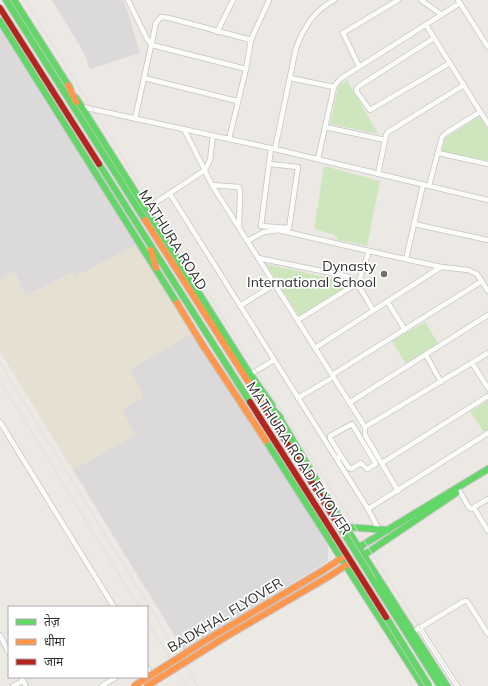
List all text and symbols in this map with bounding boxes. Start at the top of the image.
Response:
street label: MATHURA ROAD [135,186,211,294]
place label: Dynasty International School [247,257,377,291]
marker: Dynasty International School [379,269,389,279]
street label: MATHURA ROAD FLYOVER [243,378,355,538]
street label: BADKHAL FLYOVER [164,573,286,657]
legend [8,606,148,678]
text: तेज़ [44,614,61,629]
text: धीमा [44,634,66,649]
text: जाम [44,654,64,669]

